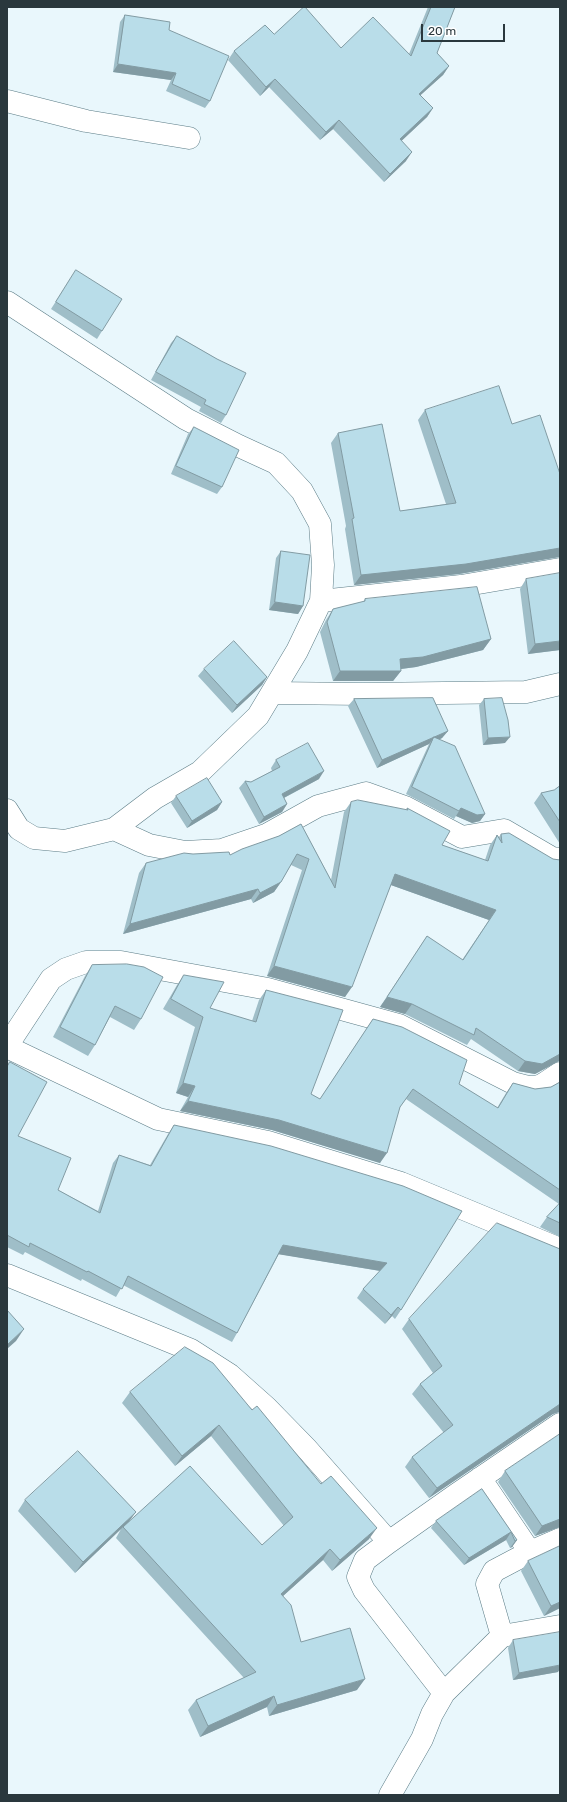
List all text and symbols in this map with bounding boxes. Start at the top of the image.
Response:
scale bar [423,16,507,42]
text: 20 m [428,24,456,38]

